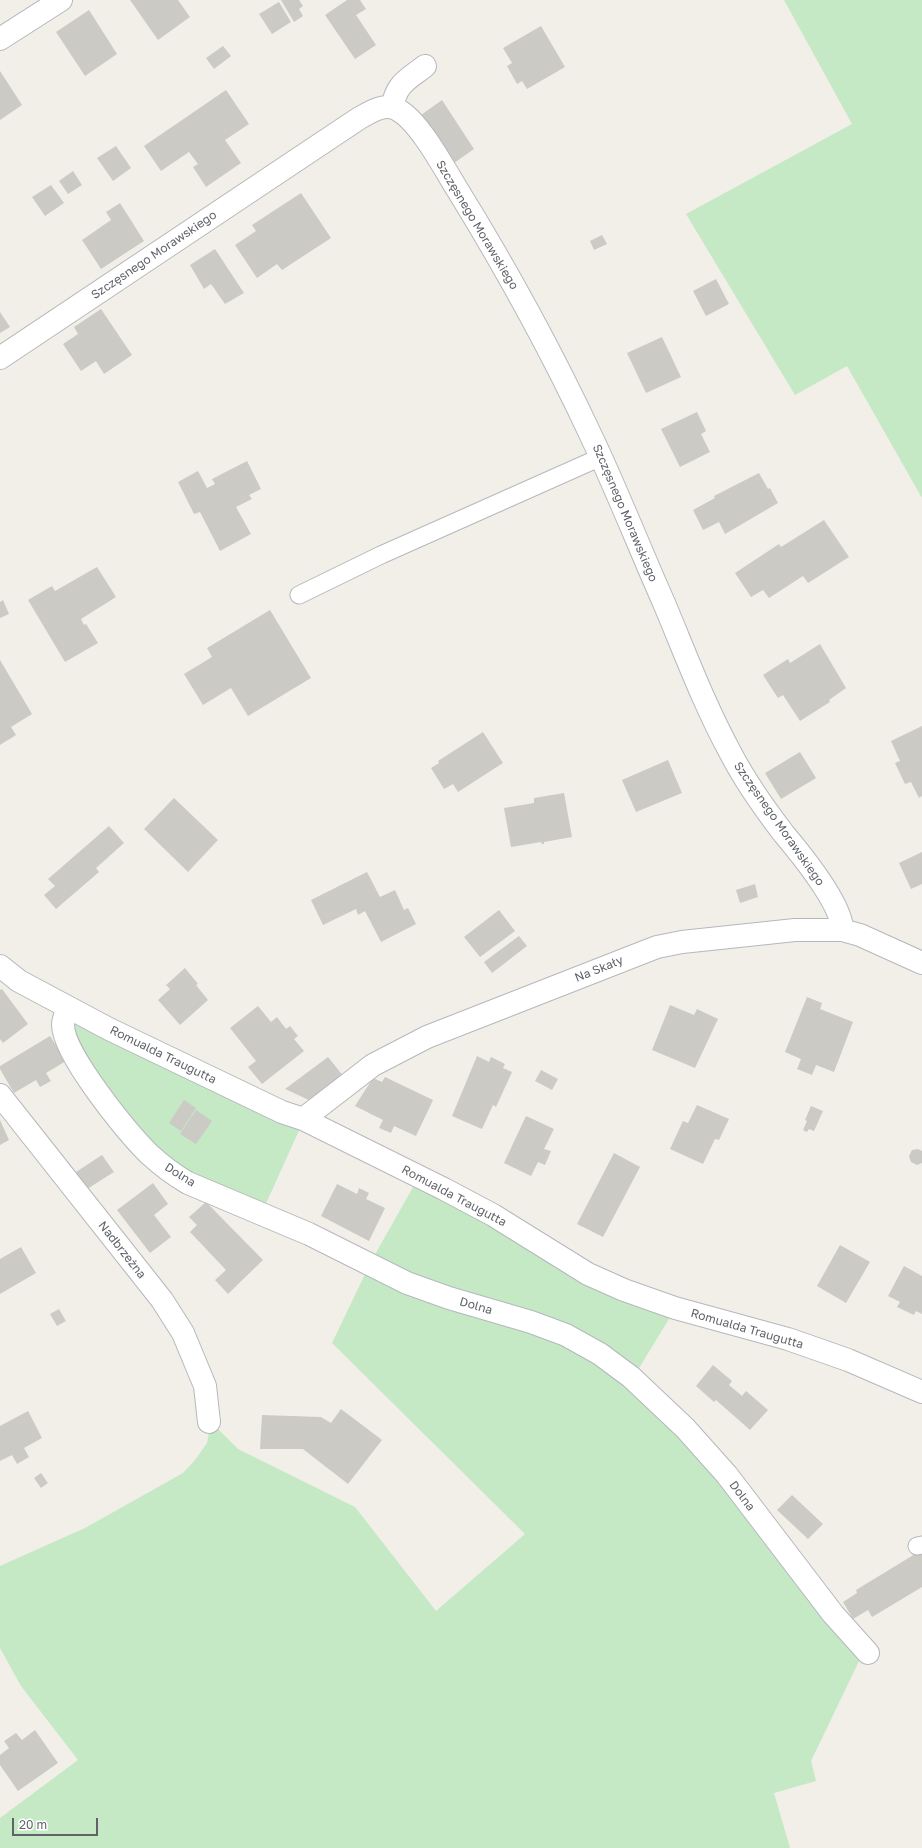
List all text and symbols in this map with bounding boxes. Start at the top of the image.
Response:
street label: Szczęsnego Morawskiego [433,158,521,292]
street label: Szczęsnego Morawskiego [89,208,219,302]
street label: Szczęsnego Morawskiego [589,442,661,584]
street label: Szczęsnego Morawskiego [731,759,827,889]
street label: Na Skały [573,953,625,985]
street label: Romualda Traugutta [107,1023,219,1087]
street label: Dolna [162,1160,198,1190]
street label: Romualda Traugutta [399,1162,509,1230]
street label: Nadbrzeżna [95,1218,149,1282]
street label: Dolna [458,1294,494,1318]
street label: Romualda Traugutta [689,1306,805,1352]
street label: Dolna [726,1478,758,1514]
scale bar [14,1810,100,1836]
text: 20 m [19,1817,47,1832]

